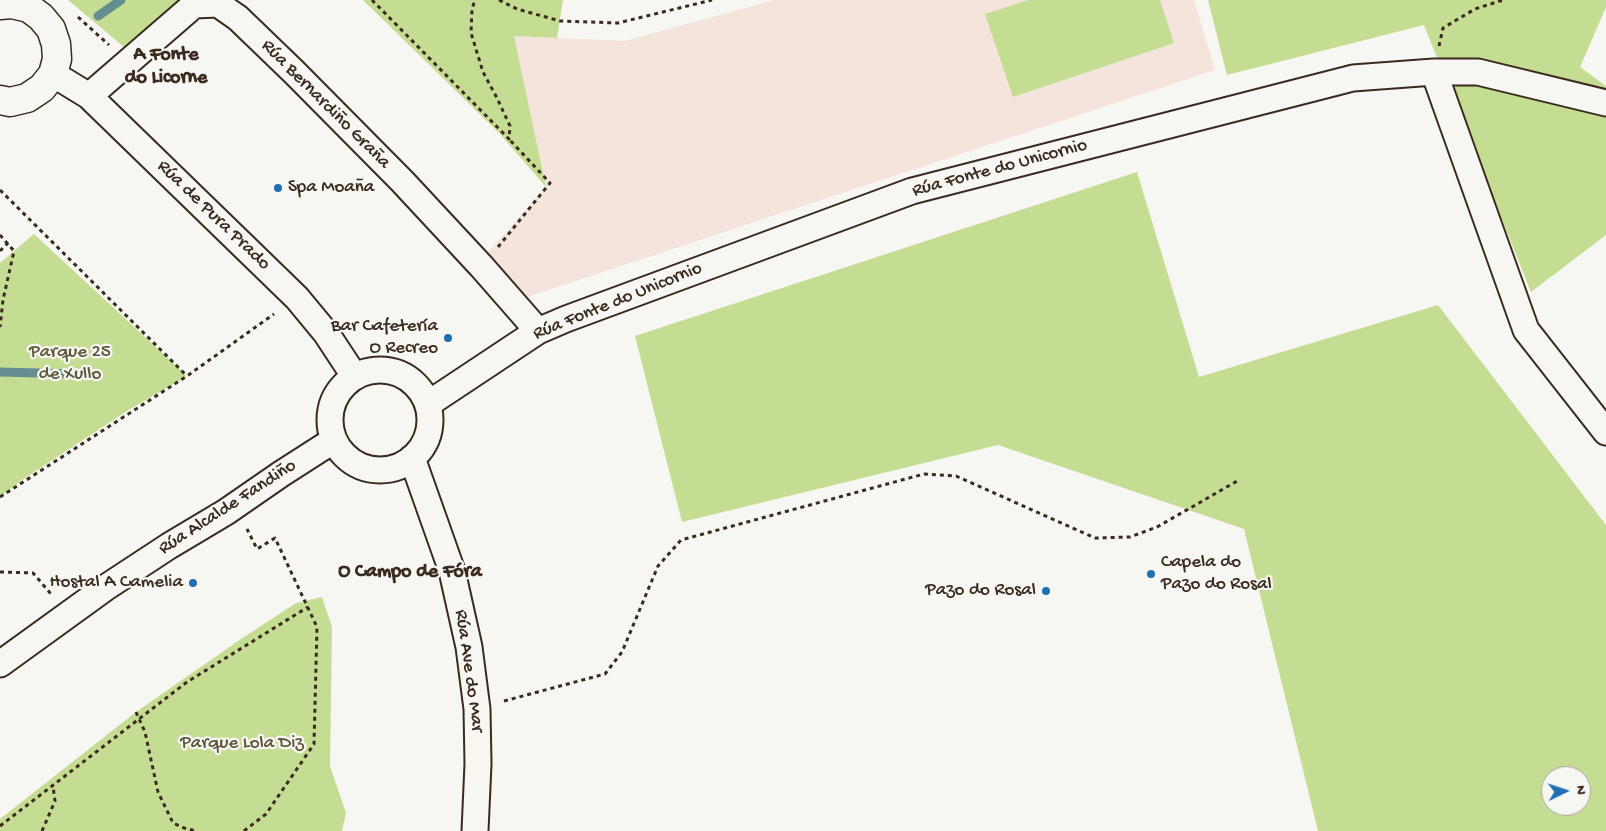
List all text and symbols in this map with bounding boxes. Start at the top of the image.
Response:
street label: Rúa Bernardiño Graña [255,35,395,175]
district label: A Fonte do Licorne [125,44,207,91]
street label: Rúa Fonte do Unicornio [910,135,1090,203]
street label: Rúa de Pura Prado [151,156,275,276]
place label: Spa Moaña [288,177,374,199]
marker: Spa Moaña [272,182,284,194]
street label: Rúa Fonte do Unicornio [530,258,706,346]
place label: Bar Cafetería O Recreo [331,316,438,360]
marker: Bar Cafetería O Recreo [442,332,454,344]
park label: Parque 25 de Xullo [29,342,111,386]
street label: Rúa Alcalde Fandiño [155,455,301,561]
place label: Capela do Pazo do Rosal [1161,552,1272,596]
district label: O Campo de Fóra [338,561,482,585]
marker: Capela do Pazo do Rosal [1145,568,1157,580]
place label: Hostal A Camelia [50,572,183,594]
marker: Hostal A Camelia [187,577,199,589]
place label: Pazo do Rosal [925,580,1036,602]
marker: Pazo do Rosal [1040,585,1052,597]
street label: Rúa Ave do Mar [448,608,488,734]
park label: Parque Lola Diz [180,733,304,755]
north arrow [1541,766,1591,816]
text: N [1572,785,1589,795]

